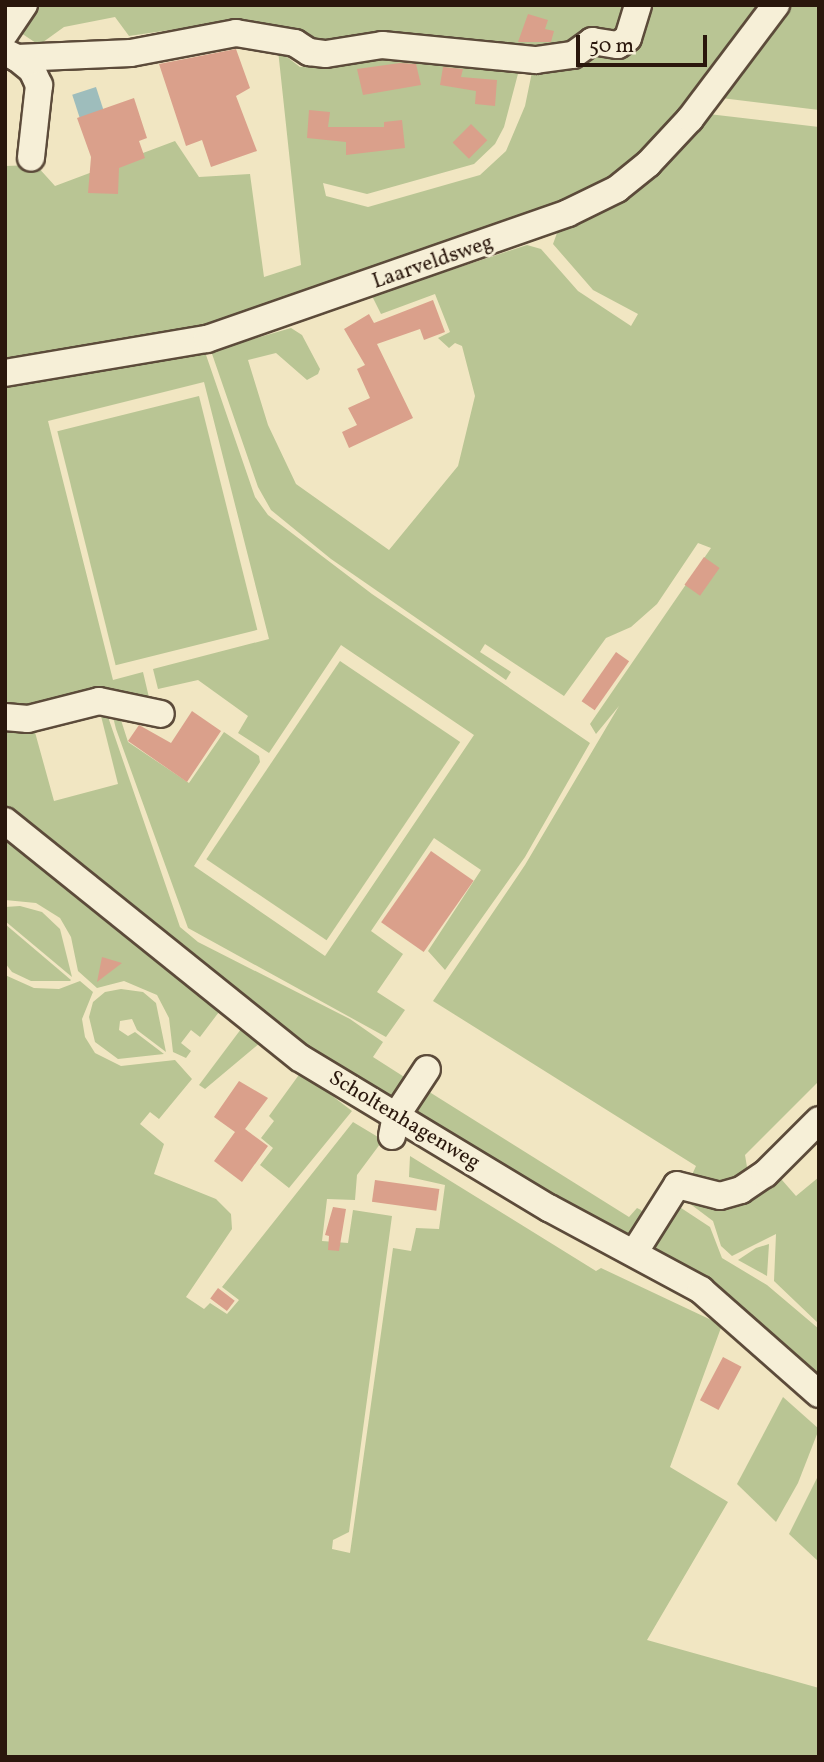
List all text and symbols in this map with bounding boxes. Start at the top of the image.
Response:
scale bar [579,21,710,65]
text: 50 m [589,32,634,61]
street label: Laarveldsweg [369,231,497,295]
street label: Scholtenhagenweg [324,1066,484,1176]

